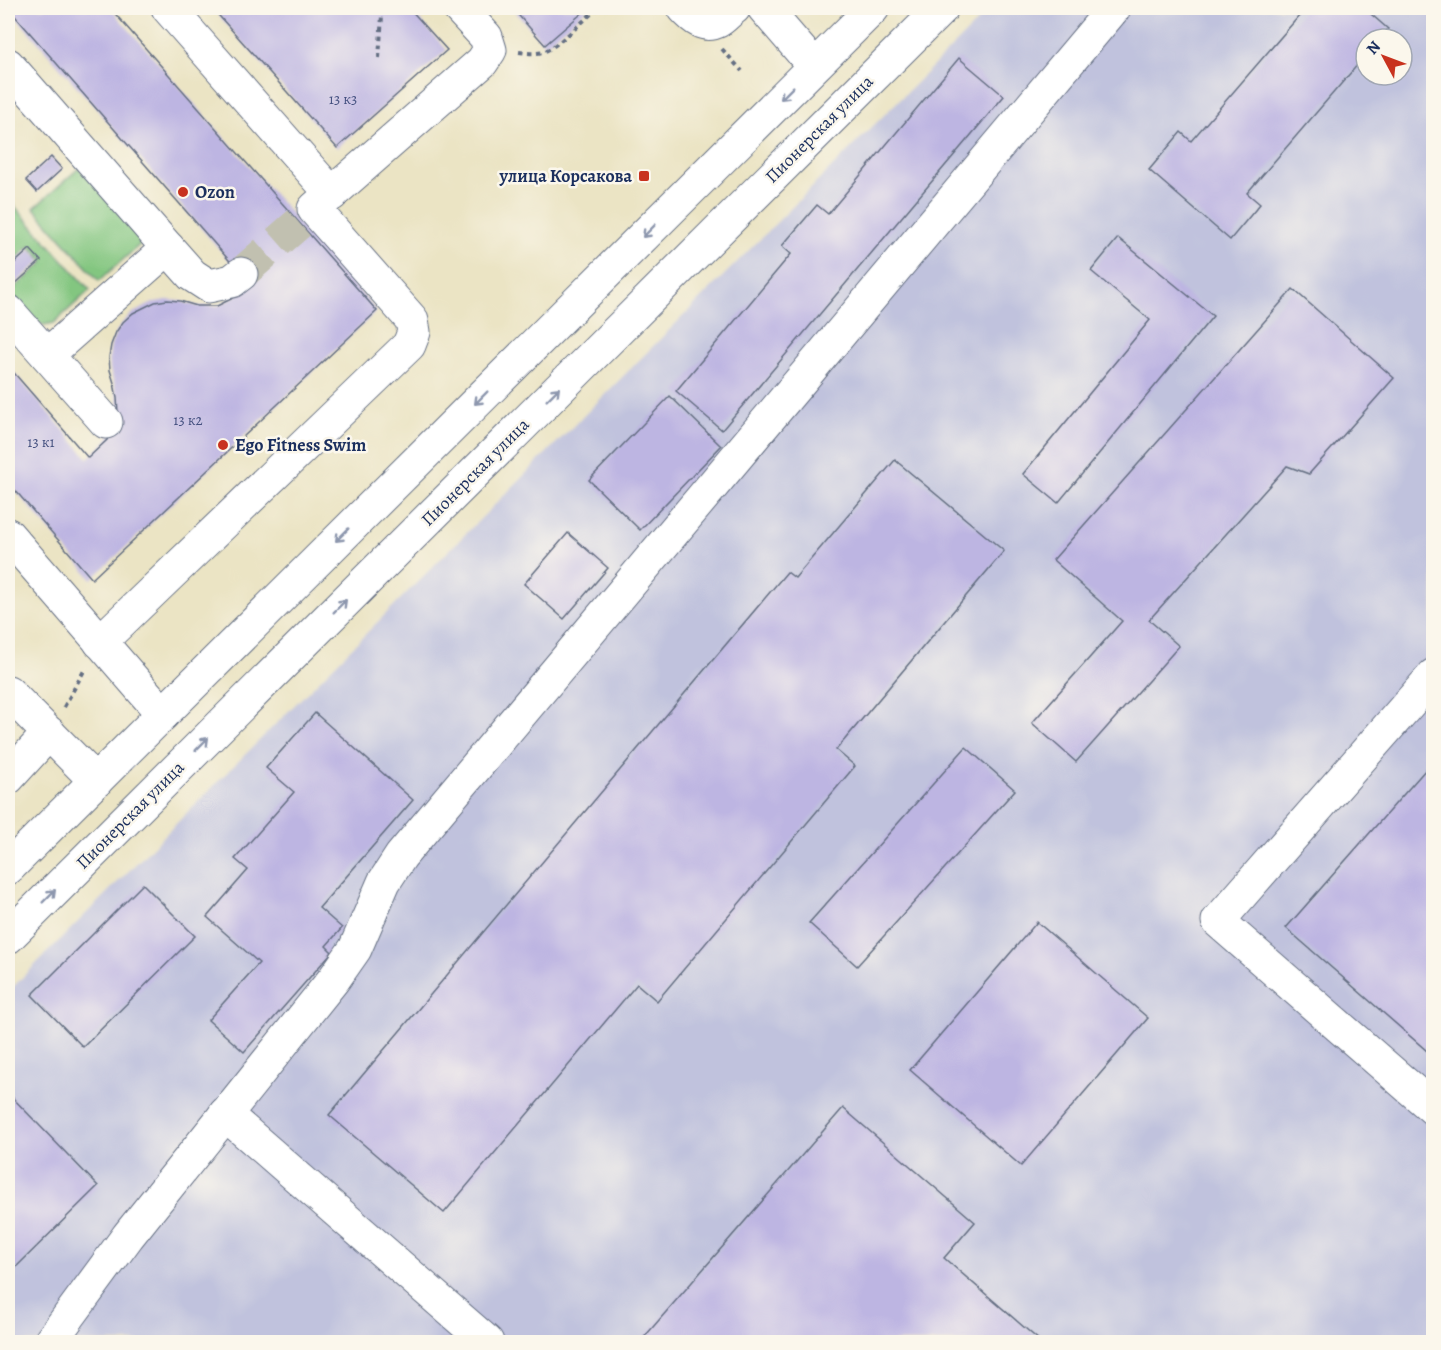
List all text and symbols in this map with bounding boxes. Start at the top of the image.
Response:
north arrow [1354,27,1414,87]
text: N [1361,36,1386,59]
street label: Пионерская улица [760,69,879,188]
one-way arrow [780,86,794,101]
house number: 13 к3 [329,89,357,109]
place label: улица Корсакова [498,164,632,188]
marker: улица Корсакова [637,169,651,183]
place label: Ozon [195,180,235,204]
marker: Ozon [176,185,190,199]
one-way arrow [641,223,656,238]
one-way arrow [545,387,560,402]
one-way arrow [473,390,488,405]
house number: 13 к2 [173,410,203,430]
street label: Пионерская улица [416,412,535,531]
house number: 13 к1 [27,432,55,452]
place label: Ego Fitness Swim [235,433,366,457]
marker: Ego Fitness Swim [216,438,230,452]
one-way arrow [335,528,350,543]
one-way arrow [333,599,348,613]
one-way arrow [195,736,210,751]
street label: Пионерская улица [71,755,190,874]
one-way arrow [42,888,56,903]

